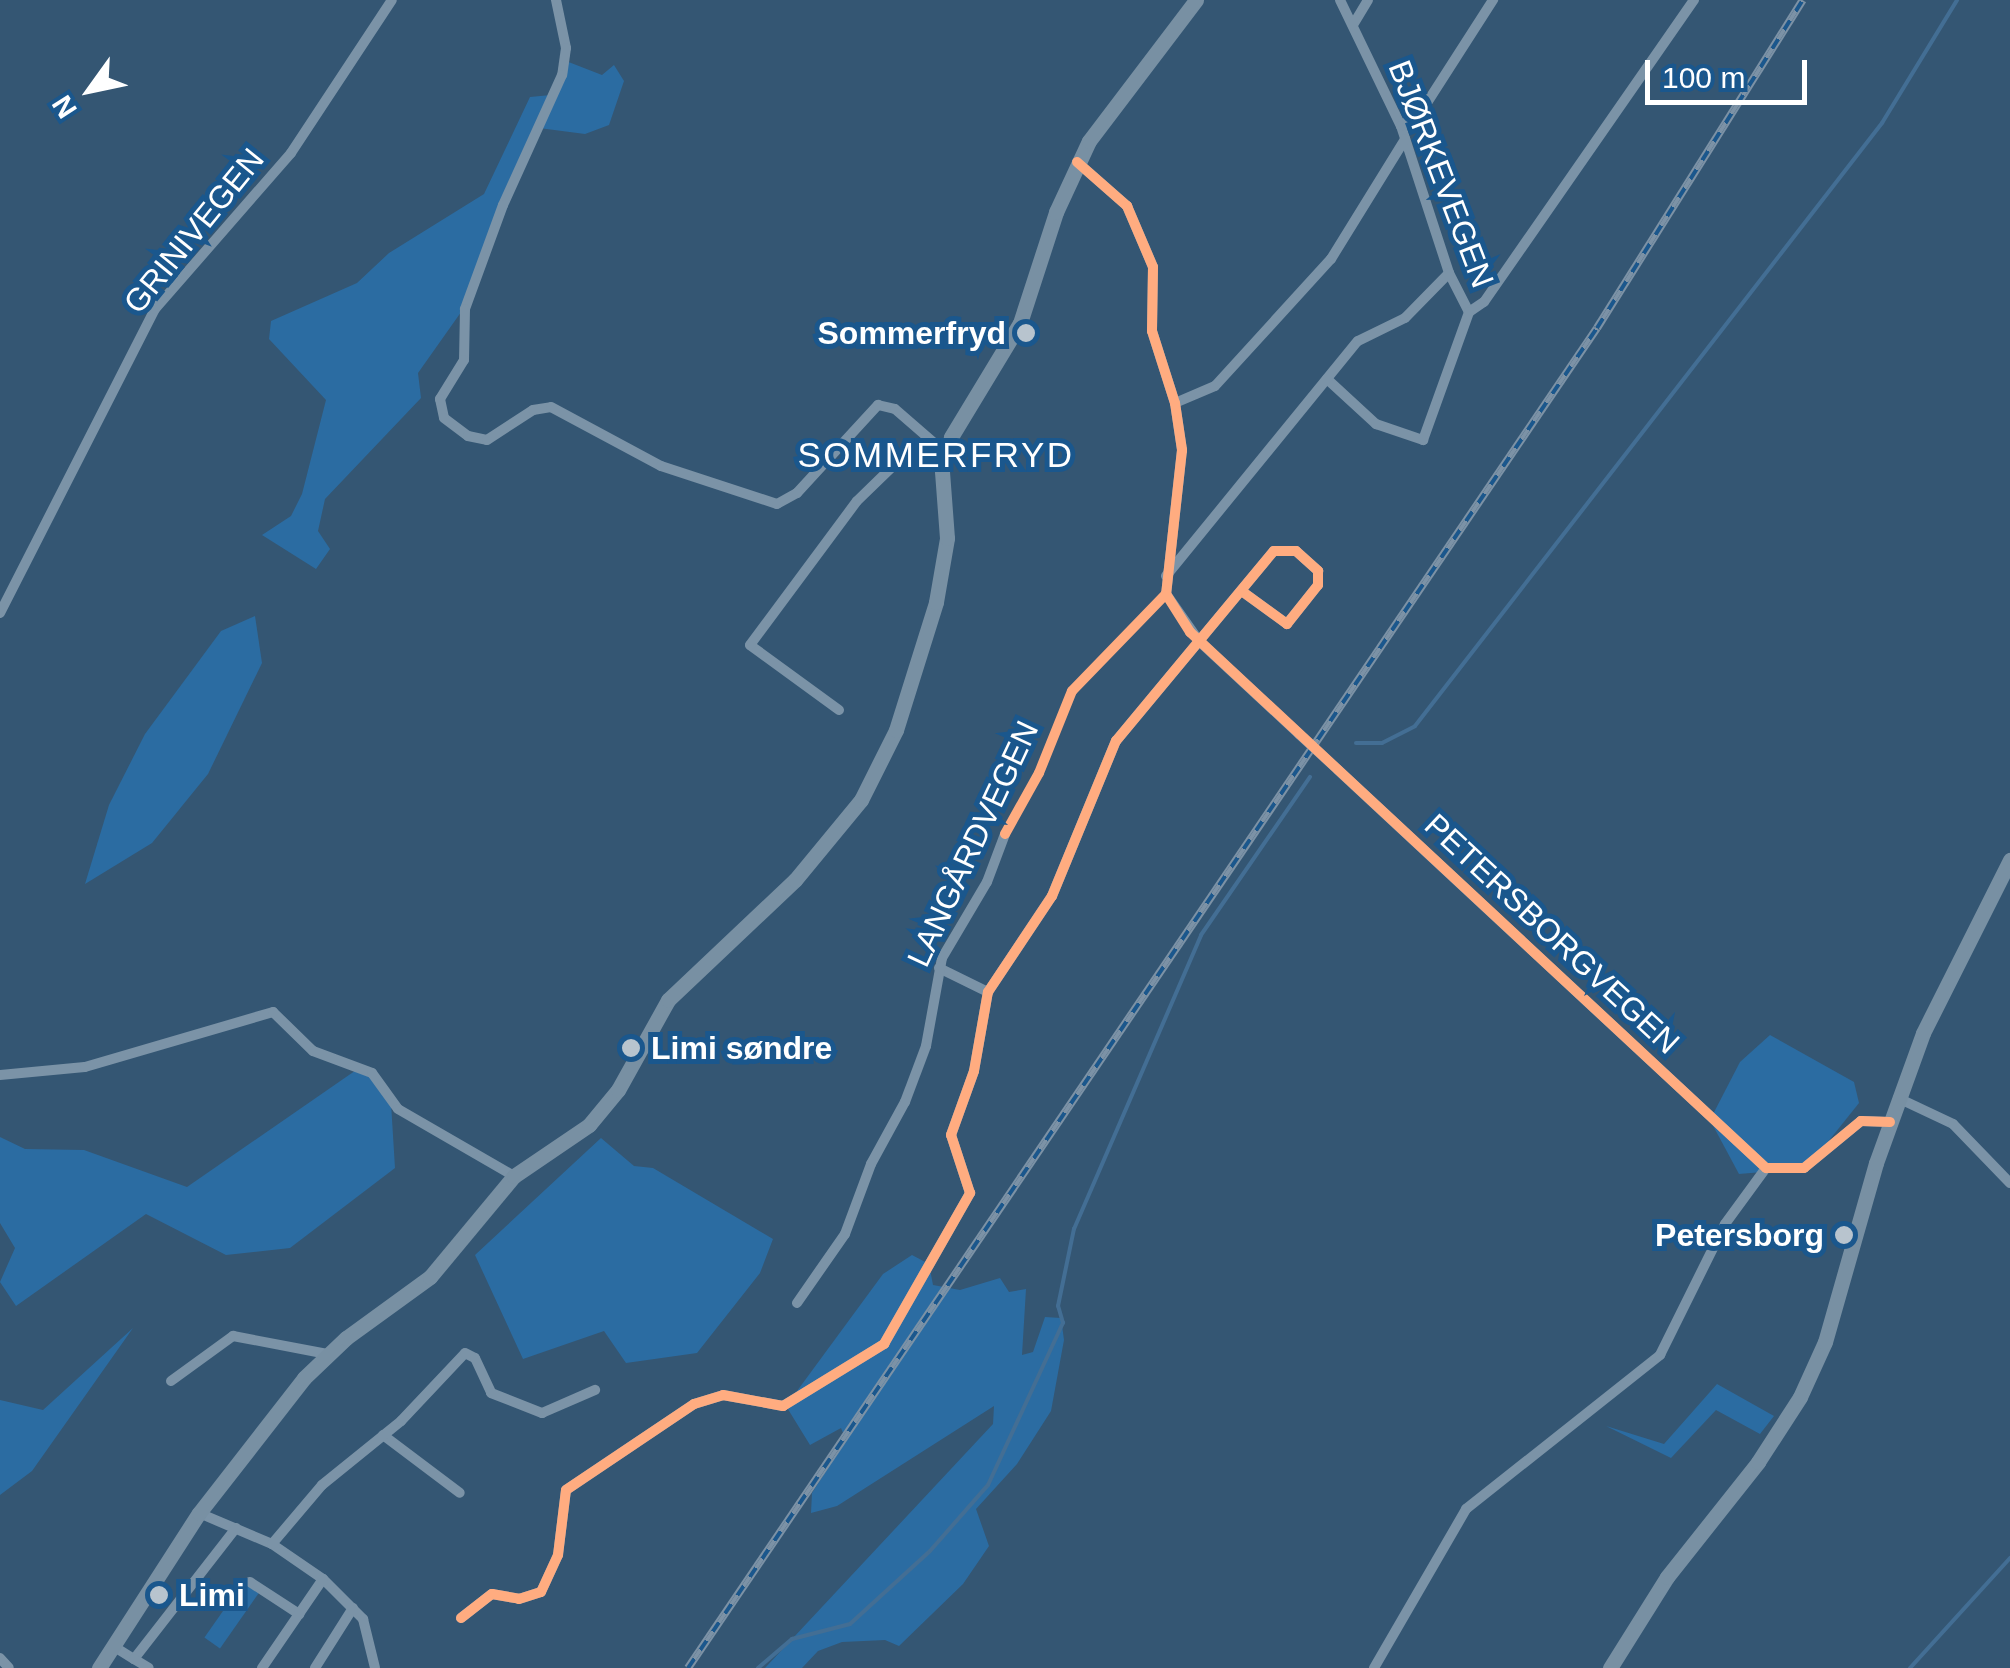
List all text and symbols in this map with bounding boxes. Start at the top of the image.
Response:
north arrow [40,40,140,140]
scale bar [1650,40,1812,102]
street label: BJØRKEVEGEN [1380,55,1502,293]
text: 100 m [1662,61,1745,94]
text: N [46,90,83,124]
street label: GRINIVEGEN [116,141,272,321]
place label: Sommerfryd [818,314,1006,352]
marker: Sommerfryd [1015,322,1037,344]
district label: SOMMERFRYD [797,434,1075,476]
street label: LANGÅRDVEGEN [899,715,1047,973]
street label: PETERSBORGVEGEN [1417,806,1687,1062]
place label: Limi søndre [651,1029,832,1067]
marker: Limi søndre [620,1037,642,1059]
place label: Petersborg [1655,1216,1824,1254]
marker: Petersborg [1833,1224,1855,1246]
place label: Limi [179,1576,245,1614]
marker: Limi [148,1584,170,1606]

